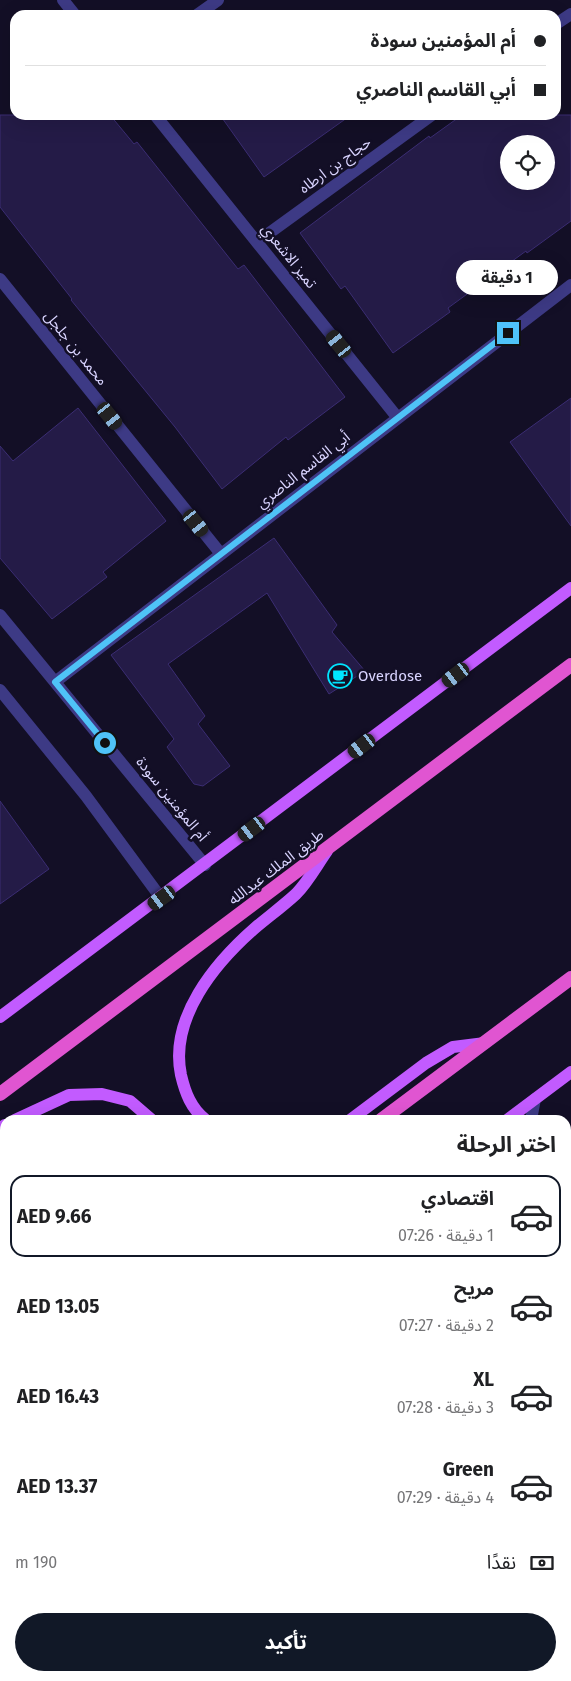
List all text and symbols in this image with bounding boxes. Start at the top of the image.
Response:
text: أم المؤمنين سودة [371,29,516,52]
text: أبي القاسم الناصري [356,78,516,101]
street label: حجاج بن ارطاه [296,133,376,200]
map controls [500,135,555,190]
button: locate [500,135,555,190]
street label: تميز الاشعري [256,220,321,293]
callout: 1 دقيقة [457,260,559,296]
text: 1 دقيقة [481,268,533,287]
street label: محمد بن جلجل [40,307,112,389]
route end [497,322,519,344]
car [323,328,354,360]
car [94,400,125,432]
street label: أبي القاسم الناصري [253,428,355,514]
car [180,507,211,539]
car [439,660,472,690]
cafe icon: Overdose [327,663,353,689]
place label: Overdose [358,667,422,685]
car [345,731,378,761]
route start [94,732,116,754]
street label: أم المؤمنين سودة [131,753,212,846]
car [235,814,268,844]
street label: طريق الملك عبدالله [225,825,328,909]
car [145,883,178,913]
text: اختر الرحلة [457,1131,556,1158]
text: اقتصادي [421,1187,494,1210]
icon: car [509,1194,554,1239]
text: AED 9.66 [17,1205,92,1228]
text: 1 دقيقة · 07:26 [398,1226,494,1245]
text: مريح [454,1277,494,1300]
icon: car [509,1284,554,1329]
text: AED 13.05 [17,1295,99,1318]
text: 2 دقيقة · 07:27 [399,1316,494,1335]
text: XL [473,1368,494,1391]
icon: car [509,1374,554,1419]
text: AED 16.43 [17,1385,99,1408]
text: 3 دقيقة · 07:28 [397,1398,494,1417]
text: Green [443,1458,494,1481]
icon: car [509,1464,554,1509]
text: AED 13.37 [17,1475,97,1498]
text: 4 دقيقة · 07:29 [397,1488,494,1507]
icon: cash [528,1549,556,1577]
text: نقدًا [487,1551,516,1574]
text: 190 m [15,1553,57,1572]
button: تأكيد [15,1613,556,1671]

